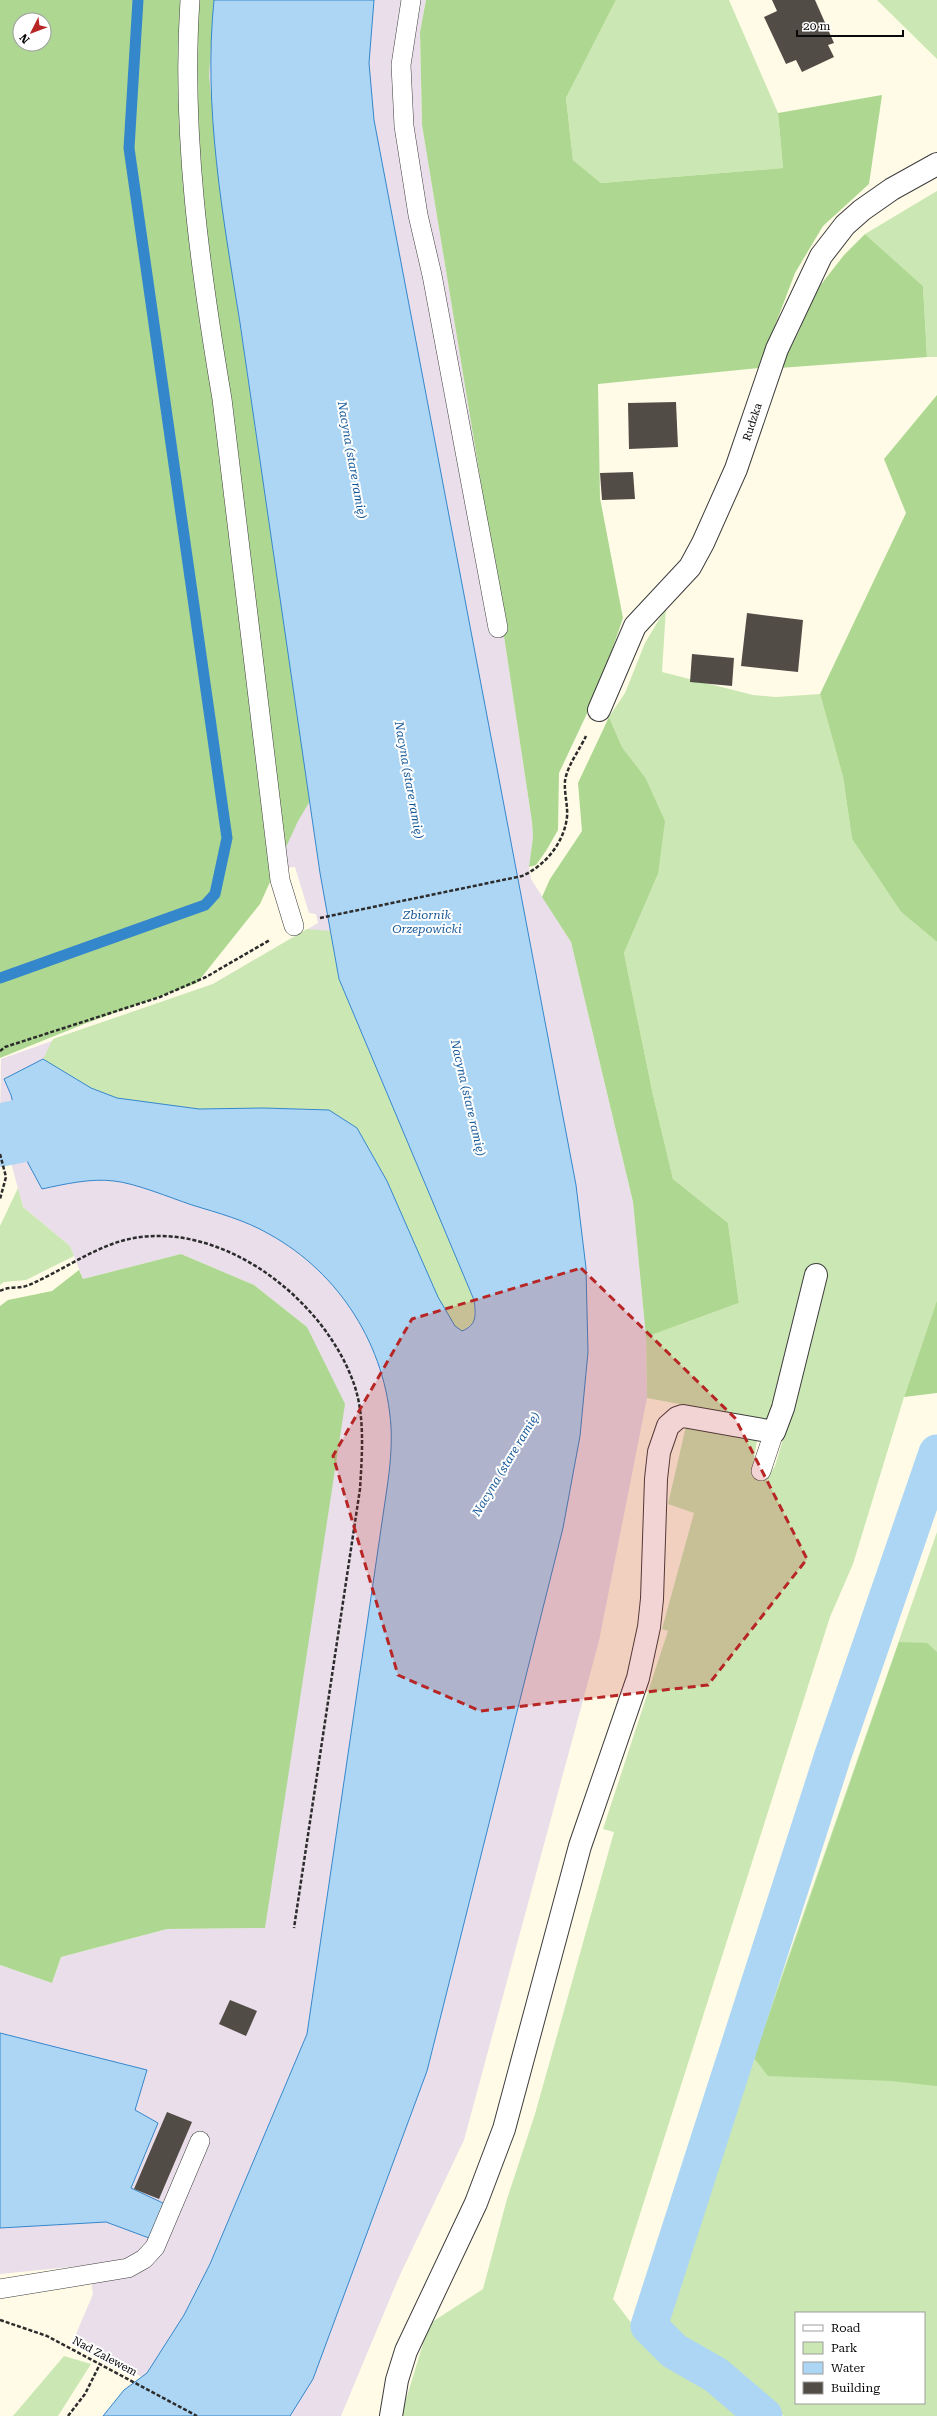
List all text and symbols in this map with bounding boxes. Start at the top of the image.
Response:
north arrow [12,12,52,52]
scale bar [797,12,903,38]
text: 20 m [803,19,830,33]
text: N [17,30,33,46]
water label: Nacyna (stare ramię) [335,399,369,520]
street label: Rudzka [740,402,765,443]
water label: Nacyna (stare ramię) [392,719,426,840]
water label: Zbiornik Orzepowicki [392,908,462,936]
water label: Nacyna (stare ramię) [448,1037,488,1158]
water label: Nacyna (stare ramię) [469,1409,543,1520]
legend [795,2312,925,2404]
text: Road [831,2321,861,2335]
street label: Nad Zalewem [70,2334,139,2379]
text: Park [831,2341,858,2355]
text: Water [831,2361,865,2375]
text: Building [831,2381,880,2395]

